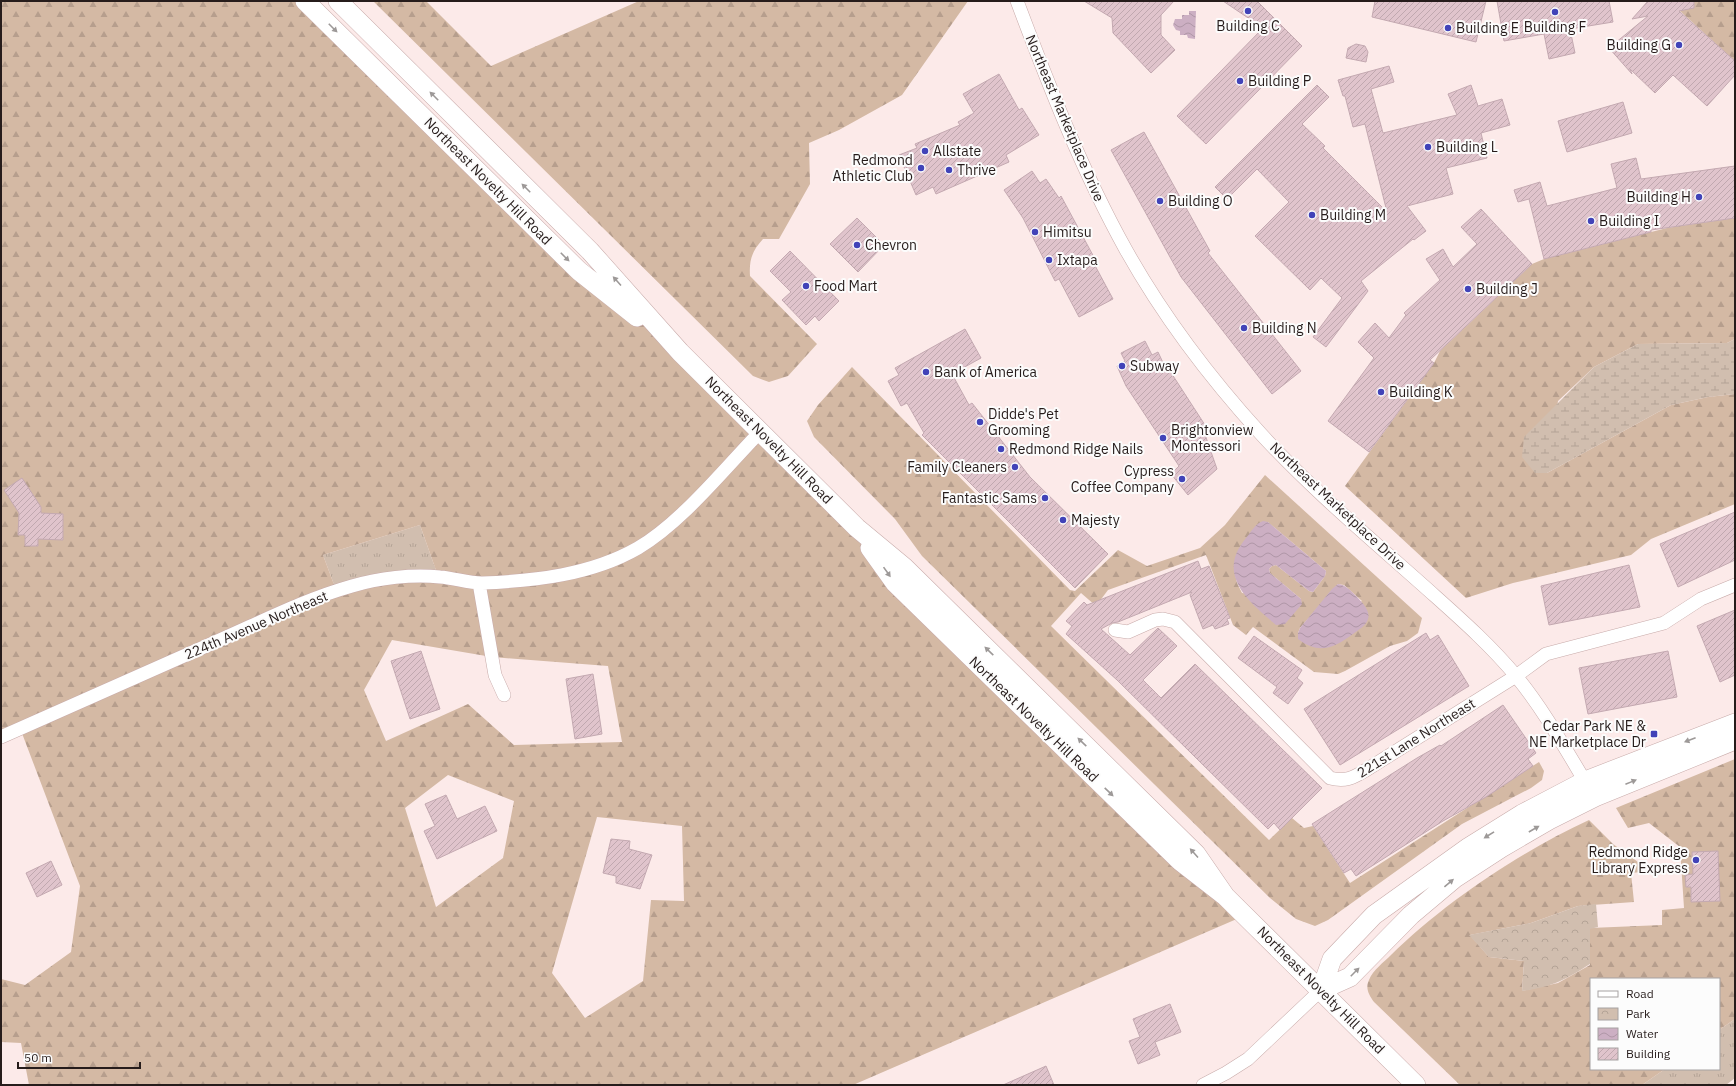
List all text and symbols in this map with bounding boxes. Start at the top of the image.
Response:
marker: Building C [1243,6,1253,16]
marker: Building F [1550,7,1560,17]
place label: Building C [1216,17,1280,35]
place label: Building F [1524,18,1586,36]
place label: Building E [1456,19,1519,37]
one-way arrow [328,23,338,33]
marker: Building E [1443,23,1453,33]
street label: Northeast Marketplace Drive [1022,32,1108,204]
place label: Building G [1607,36,1671,54]
marker: Building G [1674,40,1684,50]
place label: Building P [1248,72,1311,90]
marker: Building P [1235,76,1245,86]
one-way arrow [429,91,439,101]
street label: Northeast Novelty Hill Road [420,113,556,249]
place label: Building L [1436,138,1498,156]
place label: Allstate [933,142,981,160]
marker: Building L [1423,142,1433,152]
marker: Allstate [920,146,930,156]
place label: Redmond Athletic Club [832,151,913,185]
place label: Thrive [957,161,996,179]
marker: Redmond Athletic Club [916,163,926,173]
marker: Thrive [944,165,954,175]
one-way arrow [521,183,531,193]
place label: Building H [1626,188,1691,206]
place label: Building O [1168,192,1233,210]
marker: Building H [1694,192,1704,202]
marker: Building O [1155,196,1165,206]
place label: Building M [1320,206,1386,224]
marker: Building M [1307,210,1317,220]
place label: Building I [1599,212,1659,230]
marker: Building I [1586,216,1596,226]
place label: Himitsu [1043,223,1092,241]
marker: Himitsu [1030,227,1040,237]
place label: Chevron [865,236,917,254]
marker: Chevron [852,240,862,250]
place label: Ixtapa [1057,251,1098,269]
one-way arrow [560,252,570,262]
marker: Ixtapa [1044,255,1054,265]
one-way arrow [612,276,621,286]
place label: Food Mart [814,277,878,295]
place label: Building J [1476,280,1538,298]
marker: Food Mart [801,281,811,291]
marker: Building J [1463,284,1473,294]
place label: Building N [1252,319,1317,337]
marker: Building N [1239,323,1249,333]
place label: Subway [1130,357,1179,375]
marker: Subway [1117,361,1127,371]
place label: Bank of America [934,363,1037,381]
marker: Bank of America [921,367,931,377]
street label: Northeast Novelty Hill Road [701,372,837,508]
place label: Building K [1389,383,1453,401]
marker: Building K [1376,387,1386,397]
place label: Didde's Pet Grooming [988,405,1059,439]
marker: Didde's Pet Grooming [975,417,985,427]
place label: Brightonview Montessori [1171,421,1254,455]
marker: Brightonview Montessori [1158,433,1168,443]
street label: Northeast Marketplace Drive [1266,438,1410,574]
place label: Redmond Ridge Nails [1009,440,1144,458]
marker: Redmond Ridge Nails [996,444,1006,454]
place label: Family Cleaners [907,458,1007,476]
marker: Family Cleaners [1010,462,1020,472]
place label: Cypress Coffee Company [1071,462,1174,496]
marker: Cypress Coffee Company [1177,474,1187,484]
place label: Fantastic Sams [942,489,1037,507]
marker: Fantastic Sams [1040,493,1050,503]
place label: Majesty [1071,511,1120,529]
marker: Majesty [1058,515,1068,525]
one-way arrow [883,567,891,577]
street label: 224th Avenue Northeast [182,587,330,663]
one-way arrow [984,646,994,656]
street label: Northeast Novelty Hill Road [965,652,1103,786]
street label: 221st Lane Northeast [1353,694,1479,782]
place label: Cedar Park NE & NE Marketplace Dr [1529,717,1646,751]
marker: Cedar Park NE & NE Marketplace Dr [1649,729,1659,739]
one-way arrow [1077,737,1087,747]
one-way arrow [1684,738,1696,744]
one-way arrow [1625,779,1637,785]
one-way arrow [1104,787,1114,796]
one-way arrow [1528,825,1540,832]
one-way arrow [1484,831,1494,839]
place label: Redmond Ridge Library Express [1588,843,1688,877]
one-way arrow [1190,848,1199,858]
marker: Redmond Ridge Library Express [1691,855,1701,865]
one-way arrow [1444,878,1455,887]
street label: Northeast Novelty Hill Road [1253,922,1389,1058]
one-way arrow [1350,967,1360,977]
legend [1590,978,1720,1070]
text: Road [1626,986,1654,1001]
text: Park [1626,1006,1651,1021]
text: Water [1626,1026,1659,1041]
scale bar [18,1044,140,1070]
text: Building [1626,1046,1671,1061]
text: 50 m [24,1050,52,1065]

